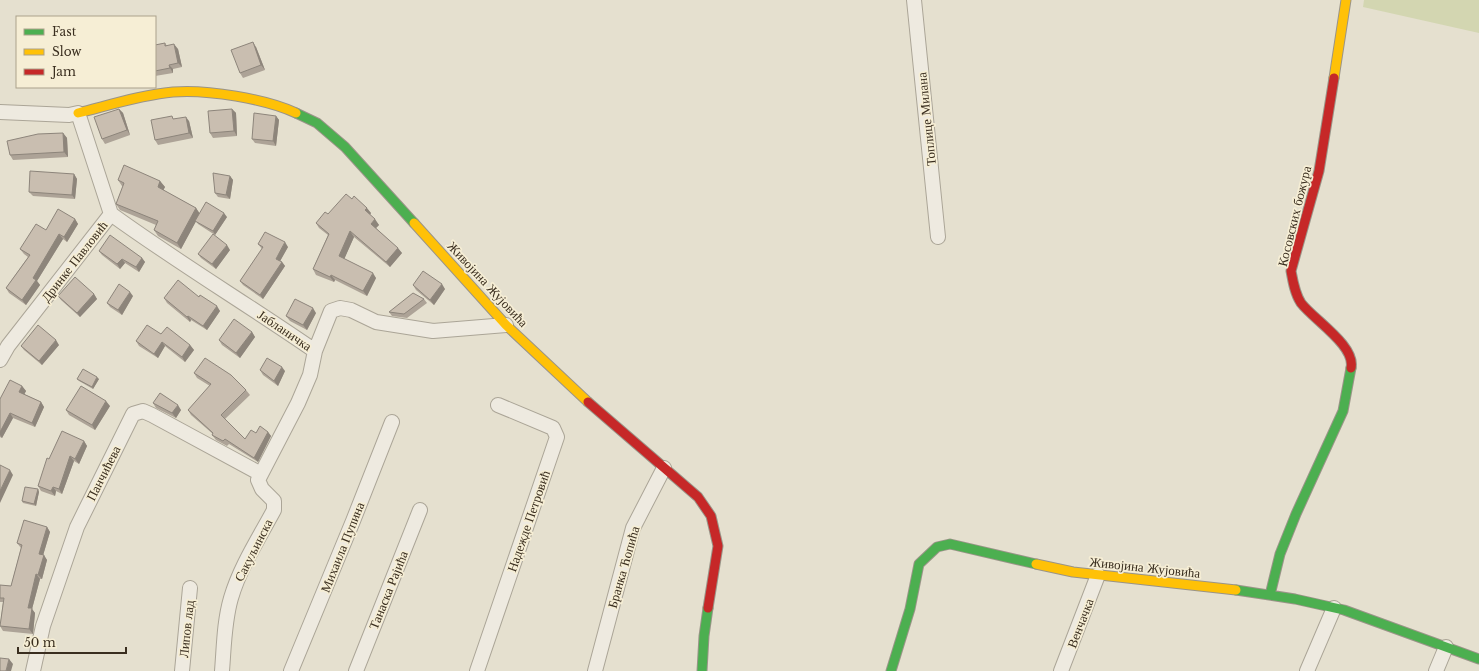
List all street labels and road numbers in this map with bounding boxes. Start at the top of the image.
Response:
street label: Топлице Милана [913,71,940,166]
street label: Косовских божура [1274,164,1315,268]
street label: Дринке Павловић [37,217,112,305]
street label: Живојина Жујовића [444,238,532,331]
street label: Јабланичка [254,306,315,355]
street label: Панчићева [82,443,125,504]
street label: Надежде Петровић [503,468,554,574]
street label: Михаила Пупина [317,499,368,595]
street label: Сакуљинска [230,516,277,584]
street label: Бранка Ћопића [604,524,643,610]
street label: Танаска Рајића [365,548,412,632]
street label: Живојина Жујовића [1089,553,1201,582]
street label: Венчачка [1063,596,1098,650]
street label: Липов лад [175,599,198,659]

